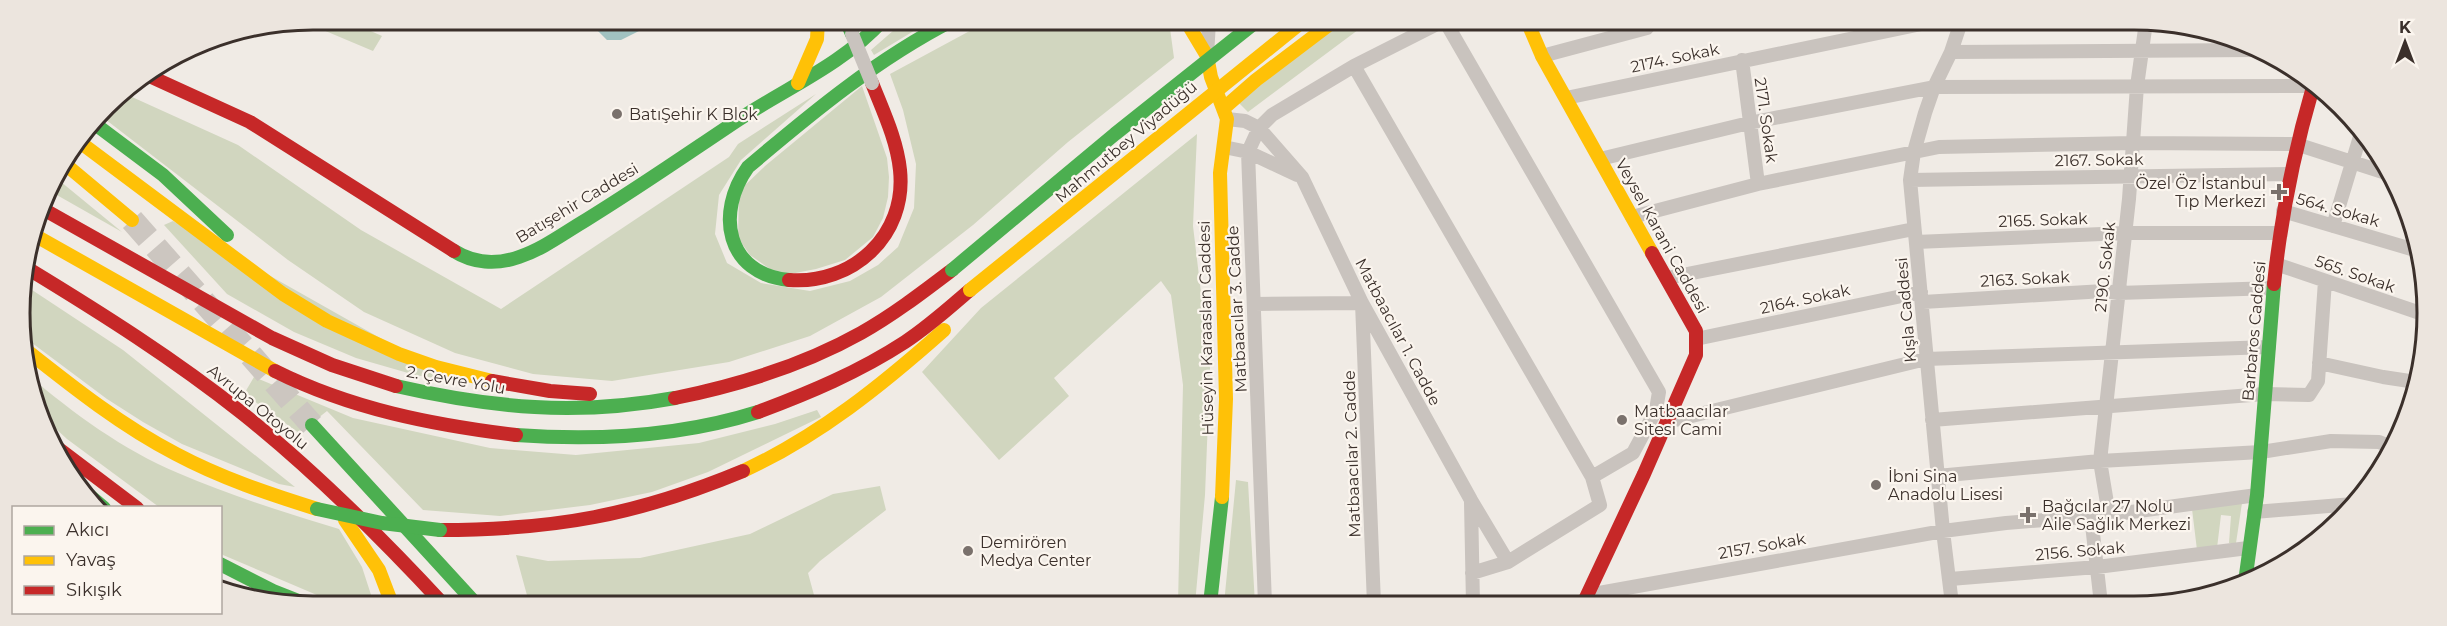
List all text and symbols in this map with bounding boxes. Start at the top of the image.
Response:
north arrow [2375,12,2435,72]
text: K [2399,18,2412,37]
street label: 2174. Sokak [1629,39,1721,77]
street label: 2171. Sokak [1751,76,1781,164]
street label: Mahmutbey Viyadüğü [1051,77,1201,207]
place label: BatıŞehir K Blok [629,105,758,124]
marker: BatıŞehir K Blok [610,107,624,121]
street label: 2167. Sokak [2054,150,2144,170]
street label: Veysel Karani Caddesi [1612,155,1712,317]
street label: Batışehir Caddesi [512,159,642,247]
place label: Özel Öz İstanbul Tıp Merkezi [2136,173,2266,211]
marker: Özel Öz İstanbul Tıp Merkezi [2270,183,2288,201]
street label: 564. Sokak [2294,189,2382,231]
street label: 2165. Sokak [1998,209,2088,231]
street label: Hüseyin Karaaslan Caddesi [1195,220,1217,436]
street label: 2190. Sokak [2091,220,2119,313]
street label: Matbaacılar 3. Cadde [1223,225,1251,393]
street label: 565. Sokak [2312,251,2398,297]
street label: Matbaacılar 1. Cadde [1351,255,1445,409]
street label: Kışla Caddesi [1892,257,1920,363]
street label: Barbaros Caddesi [2238,260,2270,402]
street label: 2163. Sokak [1980,267,2071,291]
street label: 2164. Sokak [1758,280,1852,318]
street label: Avrupa Otoyolu [204,360,312,454]
street label: 2. Çevre Yolu [405,362,507,398]
street label: Matbaacılar 2. Cadde [1340,370,1364,538]
place label: Matbaacılar Sitesi Cami [1634,402,1728,439]
marker: Matbaacılar Sitesi Cami [1615,413,1629,427]
place label: İbni Sina Anadolu Lisesi [1888,467,2003,504]
marker: İbni Sina Anadolu Lisesi [1869,478,1883,492]
place label: Bağcılar 27 Nolu Aile Sağlık Merkezi [2042,497,2191,534]
legend [12,506,222,614]
marker: Bağcılar 27 Nolu Aile Sağlık Merkezi [2019,506,2037,524]
text: Akıcı [66,519,109,541]
street label: 2157. Sokak [1717,529,1807,563]
place label: Demirören Medya Center [980,533,1091,570]
street label: 2156. Sokak [2034,538,2126,564]
marker: Demirören Medya Center [961,544,975,558]
text: Yavaş [66,549,116,571]
text: Sıkışık [66,579,122,601]

